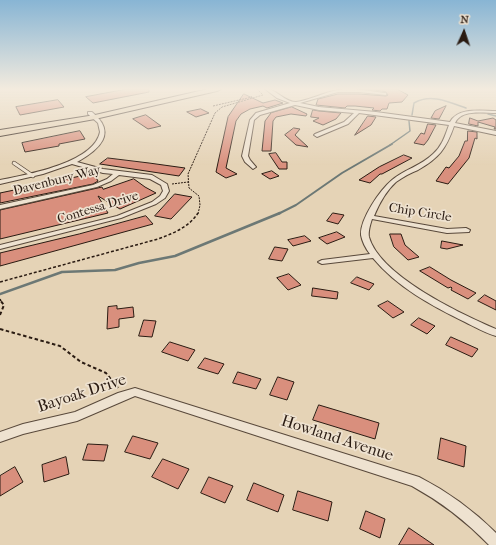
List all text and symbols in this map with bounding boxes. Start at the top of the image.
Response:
north arrow [444,12,484,52]
text: N [460,13,469,26]
street label: Davenbury Way [12,163,102,199]
street label: Contessa Drive [56,188,140,228]
street label: Chip Circle [388,200,452,226]
street label: Bayoak Drive [35,371,129,417]
street label: Howland Avenue [278,412,396,466]

